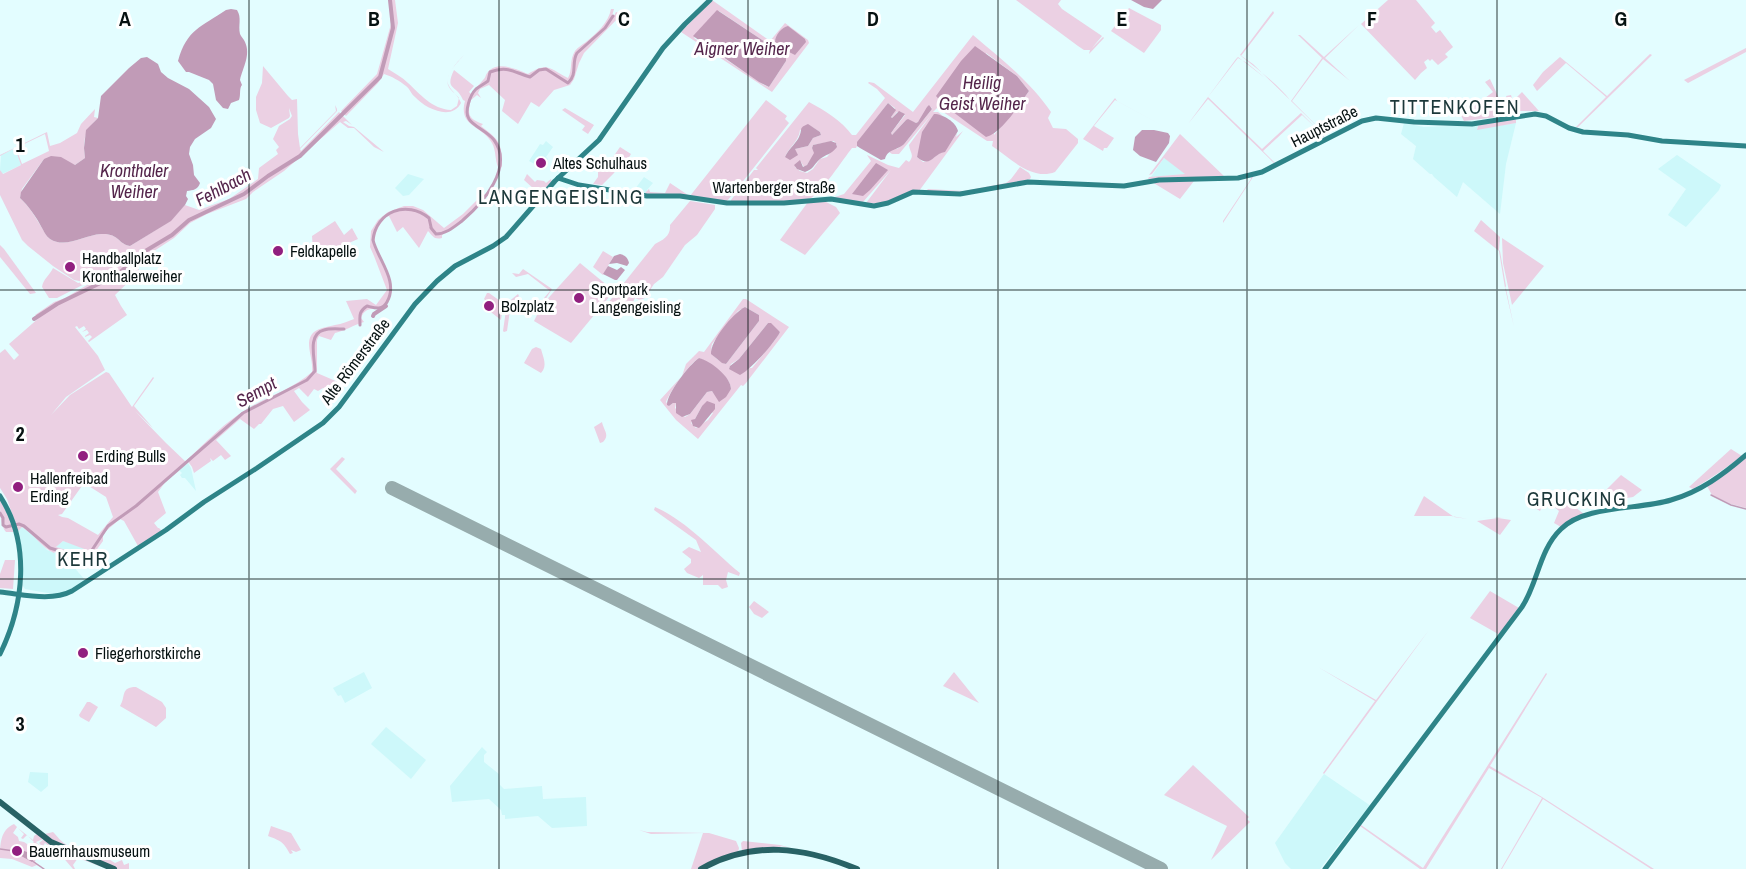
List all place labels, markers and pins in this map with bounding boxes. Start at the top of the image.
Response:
place label: Altes Schulhaus [552,152,647,174]
marker: Altes Schulhaus [534,156,548,170]
place label: Feldkapelle [290,240,356,262]
marker: Feldkapelle [271,244,285,258]
place label: Handballplatz Kronthalerweiher [82,247,183,287]
marker: Handballplatz Kronthalerweiher [63,260,77,274]
place label: Sportpark Langengeisling [591,278,681,318]
marker: Sportpark Langengeisling [572,291,586,305]
place label: Bolzplatz [501,295,555,317]
marker: Bolzplatz [482,299,496,313]
place label: Erding Bulls [95,445,166,467]
marker: Erding Bulls [76,449,90,463]
place label: Hallenfreibad Erding [30,467,108,507]
marker: Hallenfreibad Erding [11,480,25,494]
place label: Fliegerhorstkirche [95,642,201,664]
marker: Fliegerhorstkirche [76,646,90,660]
place label: Bauernhausmuseum [29,840,150,862]
marker: Bauernhausmuseum [10,844,24,858]

